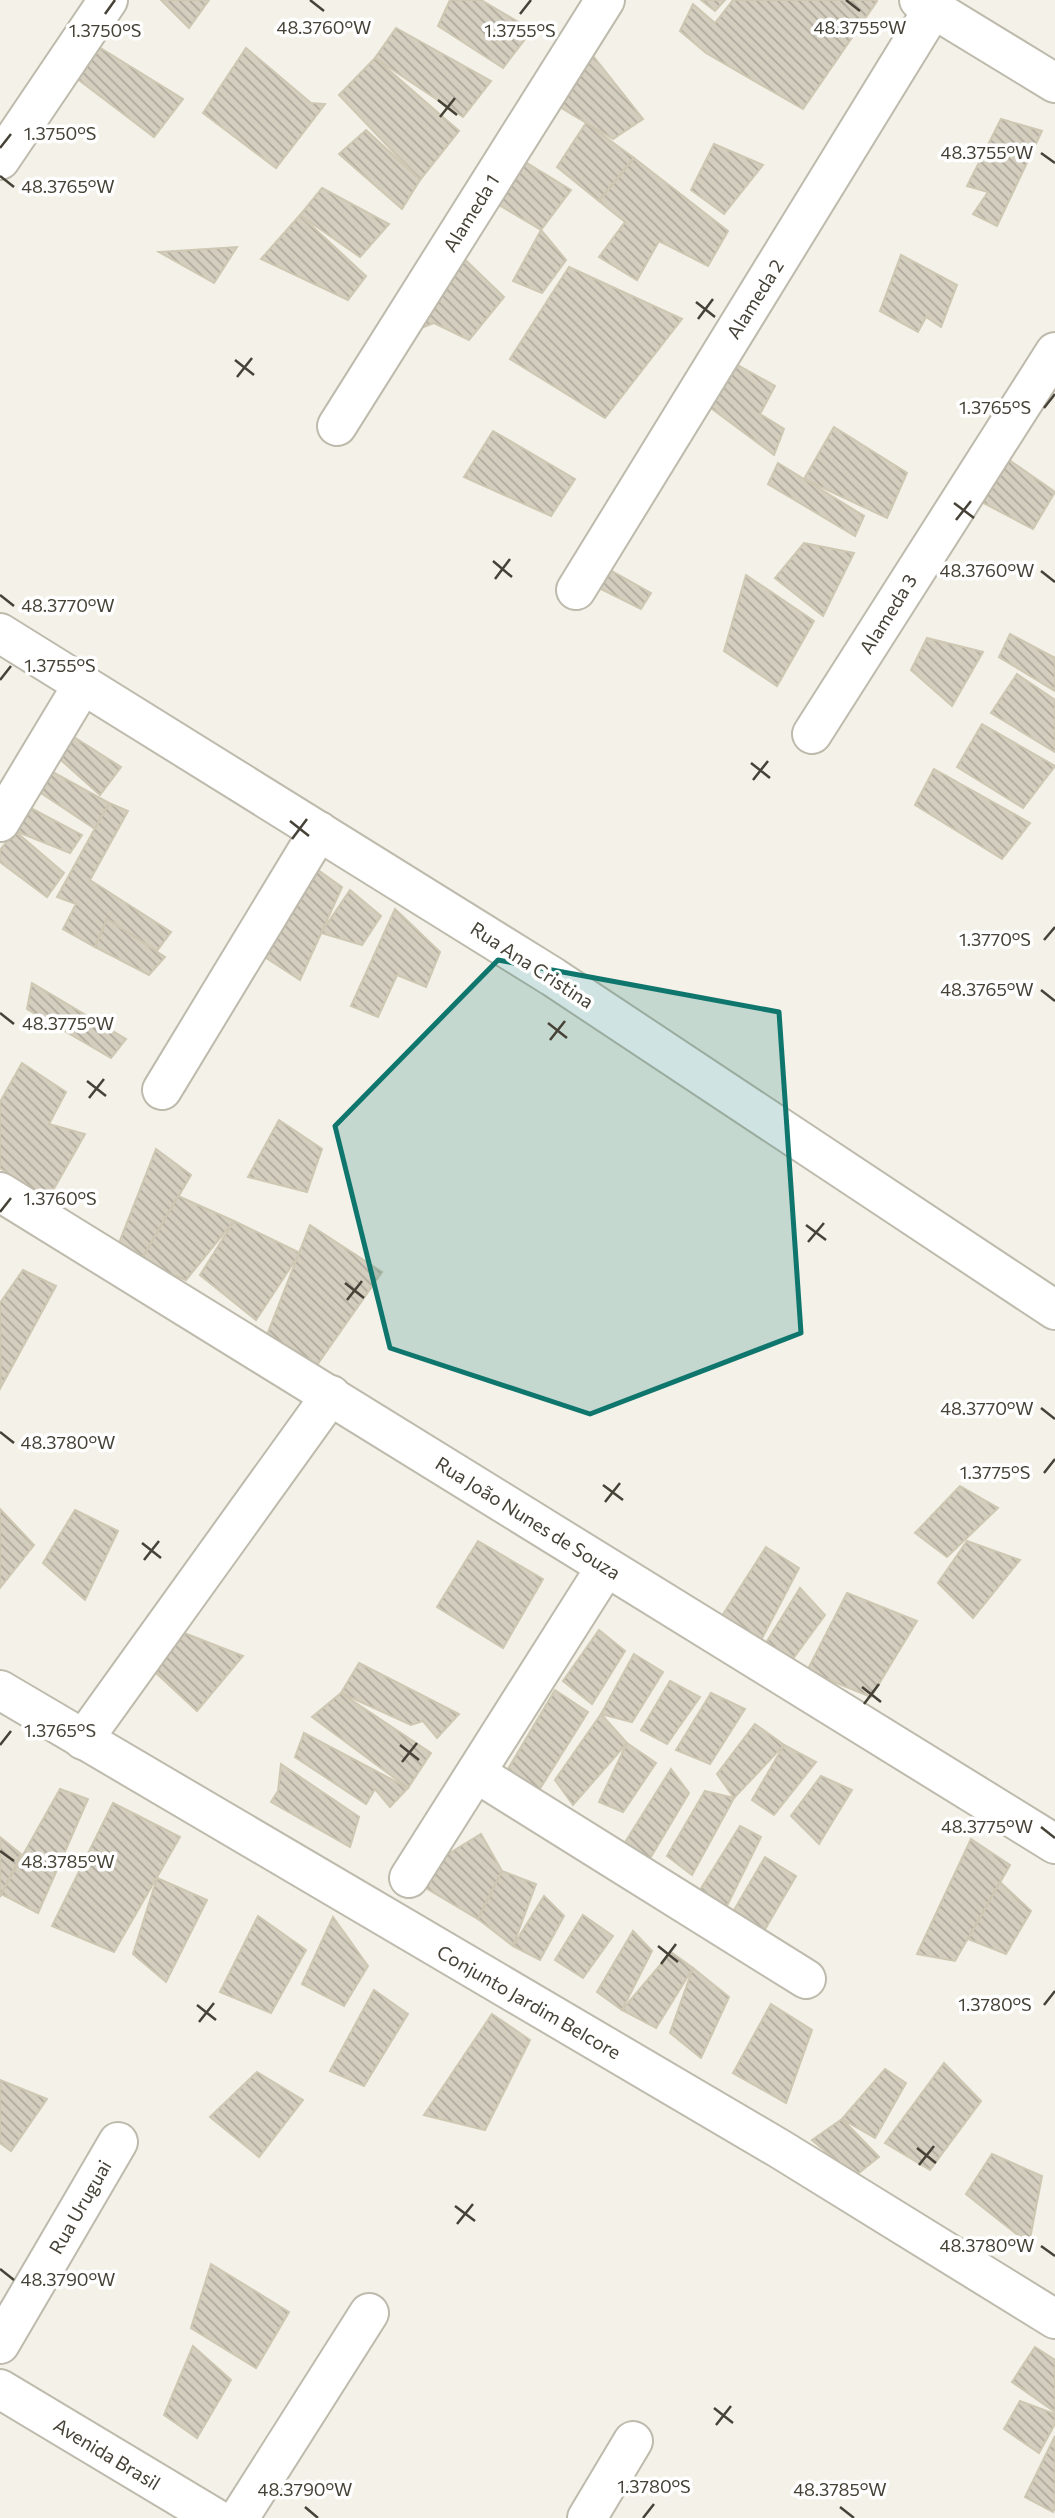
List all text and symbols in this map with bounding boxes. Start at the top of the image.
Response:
text: 48.3760°W [277,16,371,38]
text: 48.3755°W [814,16,906,38]
text: 1.3750°S [69,19,141,41]
text: 1.3755°S [484,19,556,41]
text: 1.3750°S [24,122,96,144]
text: 48.3755°W [941,141,1033,163]
street label: Alameda 1 [438,170,503,256]
text: 48.3765°W [21,175,115,197]
street label: Alameda 2 [721,255,788,343]
text: 1.3765°S [959,396,1031,418]
text: 48.3760°W [940,559,1034,581]
street label: Alameda 3 [854,570,921,658]
text: 48.3770°W [21,594,115,616]
text: 1.3755°S [24,654,96,676]
street label: Rua Ana Cristina [466,916,598,1013]
text: 1.3770°S [959,928,1031,950]
text: 48.3765°W [940,978,1034,1000]
text: 48.3775°W [22,1012,114,1034]
text: 1.3760°S [23,1187,97,1209]
text: 48.3770°W [940,1397,1034,1419]
text: 48.3780°W [21,1431,115,1453]
street label: Rua João Nunes de Souza [432,1451,625,1584]
text: 1.3775°S [960,1461,1030,1483]
text: 1.3765°S [24,1719,96,1741]
text: 48.3775°W [941,1815,1033,1837]
text: 48.3785°W [21,1850,115,1872]
street label: Conjunto Jardim Belcore [433,1940,625,2064]
text: 1.3780°S [958,1993,1032,2015]
street label: Rua Uruguai [43,2156,116,2258]
text: 48.3780°W [940,2234,1034,2256]
text: 48.3790°W [21,2268,115,2290]
street label: Avenida Brasil [50,2413,165,2494]
text: 1.3780°S [617,2475,691,2497]
text: 48.3790°W [258,2478,352,2500]
text: 48.3785°W [793,2478,887,2500]

